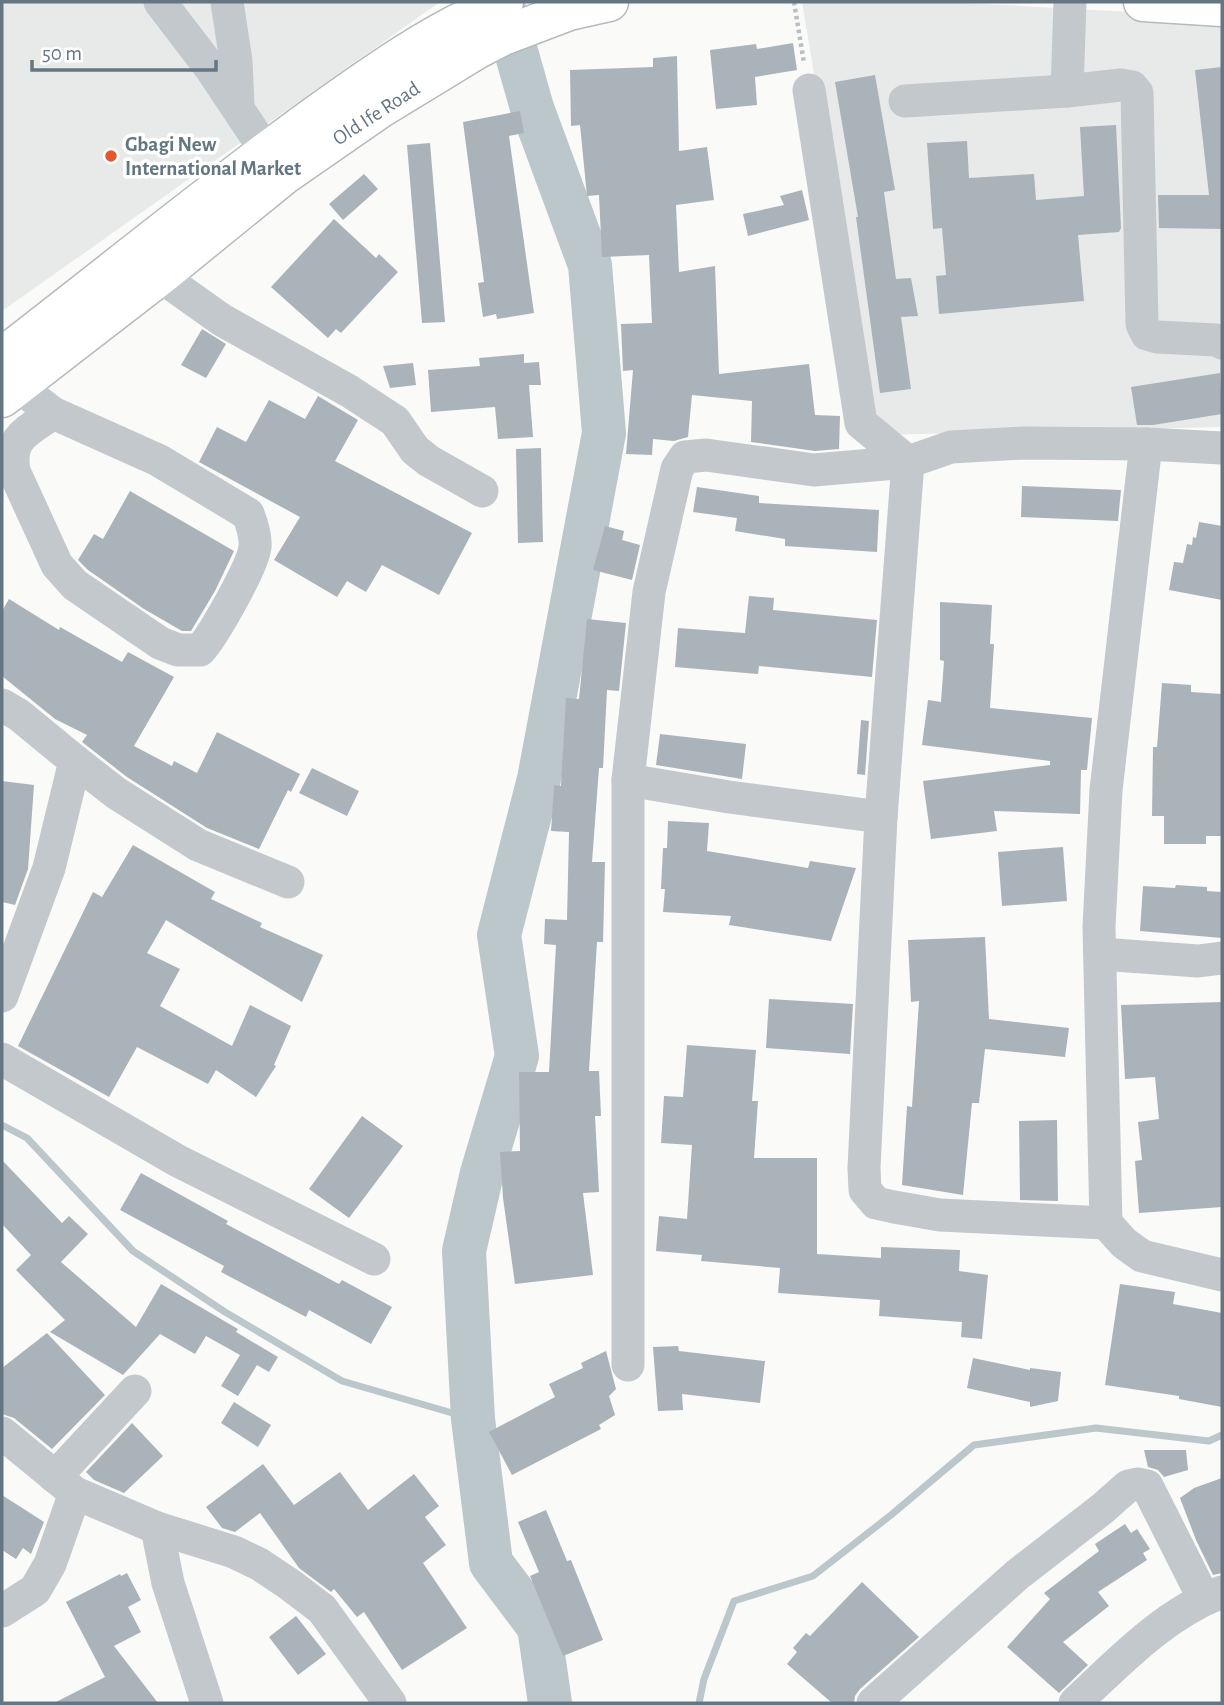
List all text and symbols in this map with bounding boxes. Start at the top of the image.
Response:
scale bar [32,28,215,72]
text: 50 m [42,43,82,64]
street label: Old Ife Road [329,77,424,149]
place label: Gbagi New International Market [125,134,301,179]
marker: Gbagi New International Market [103,148,119,164]

